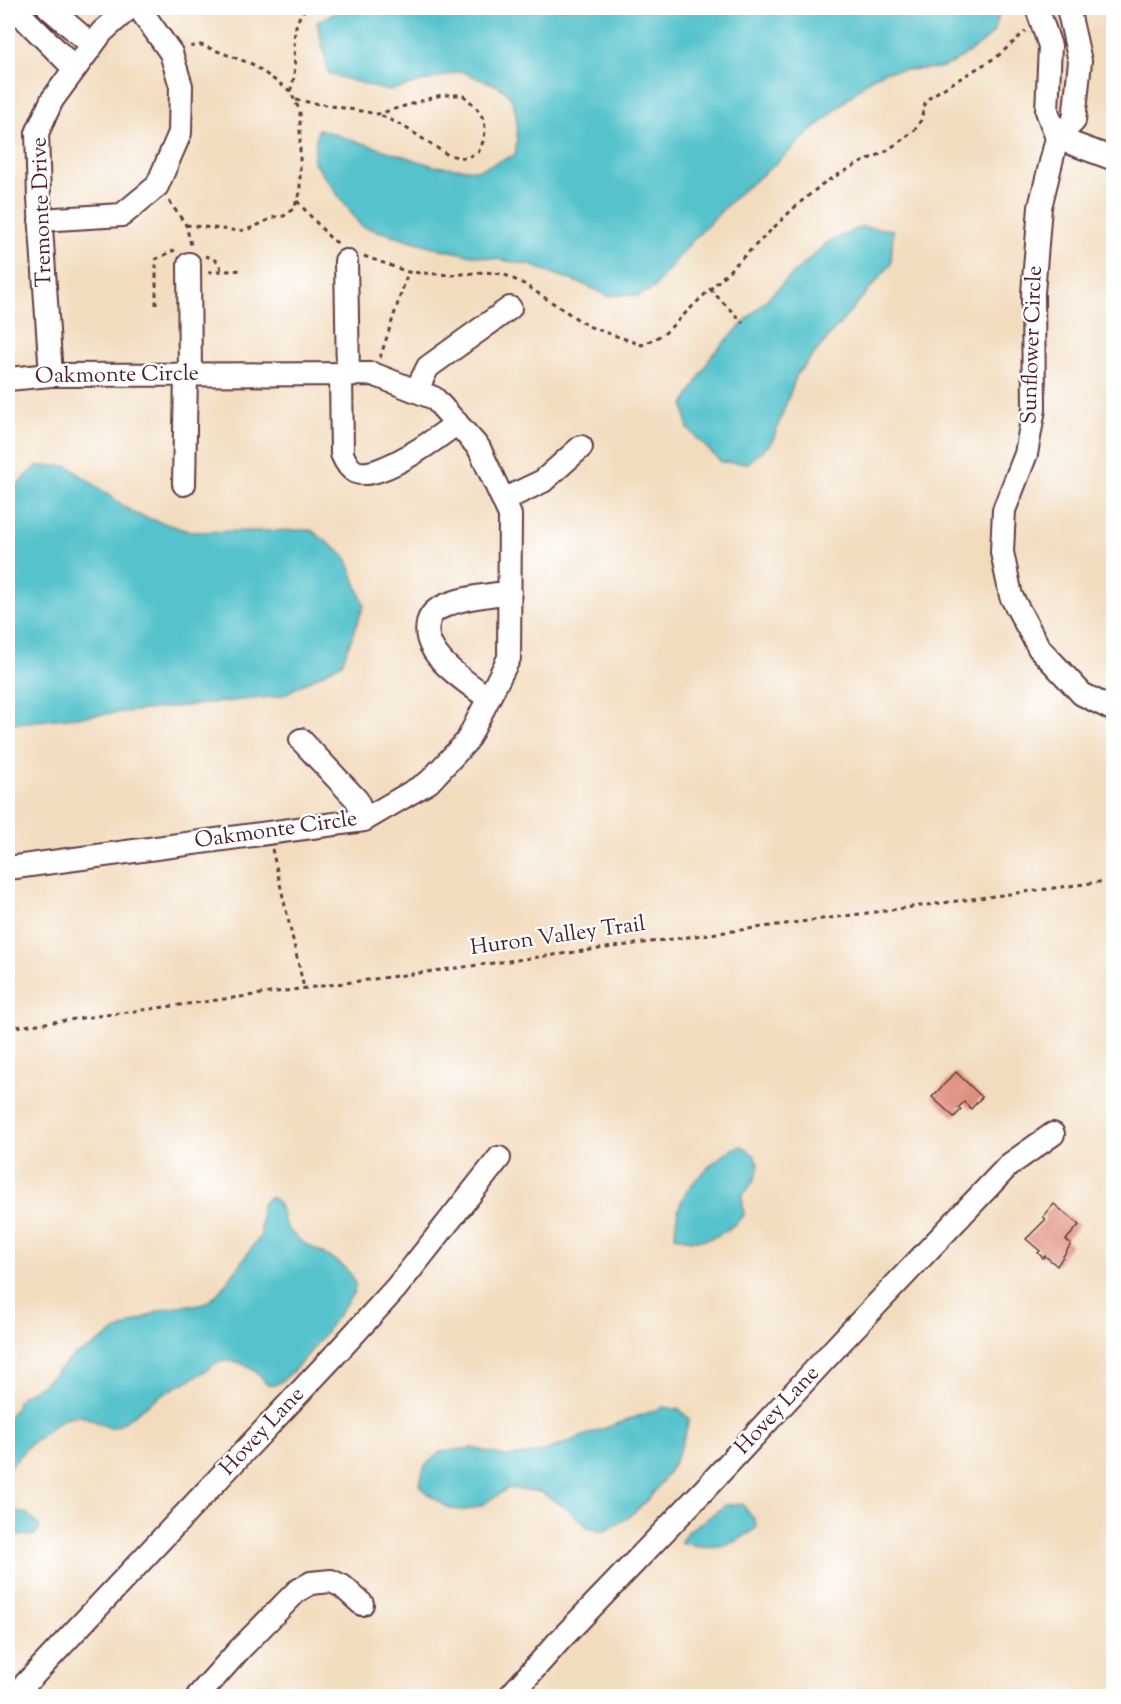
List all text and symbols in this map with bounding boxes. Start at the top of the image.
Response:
street label: Tremonte Drive [24,136,62,288]
street label: Sunflower Circle [1014,265,1052,425]
street label: Oakmonte Circle [35,359,199,393]
street label: Oakmonte Circle [193,804,359,858]
street label: Huron Valley Trail [468,909,648,965]
street label: Hovey Lane [728,1359,828,1463]
street label: Hovey Lane [213,1380,313,1484]

